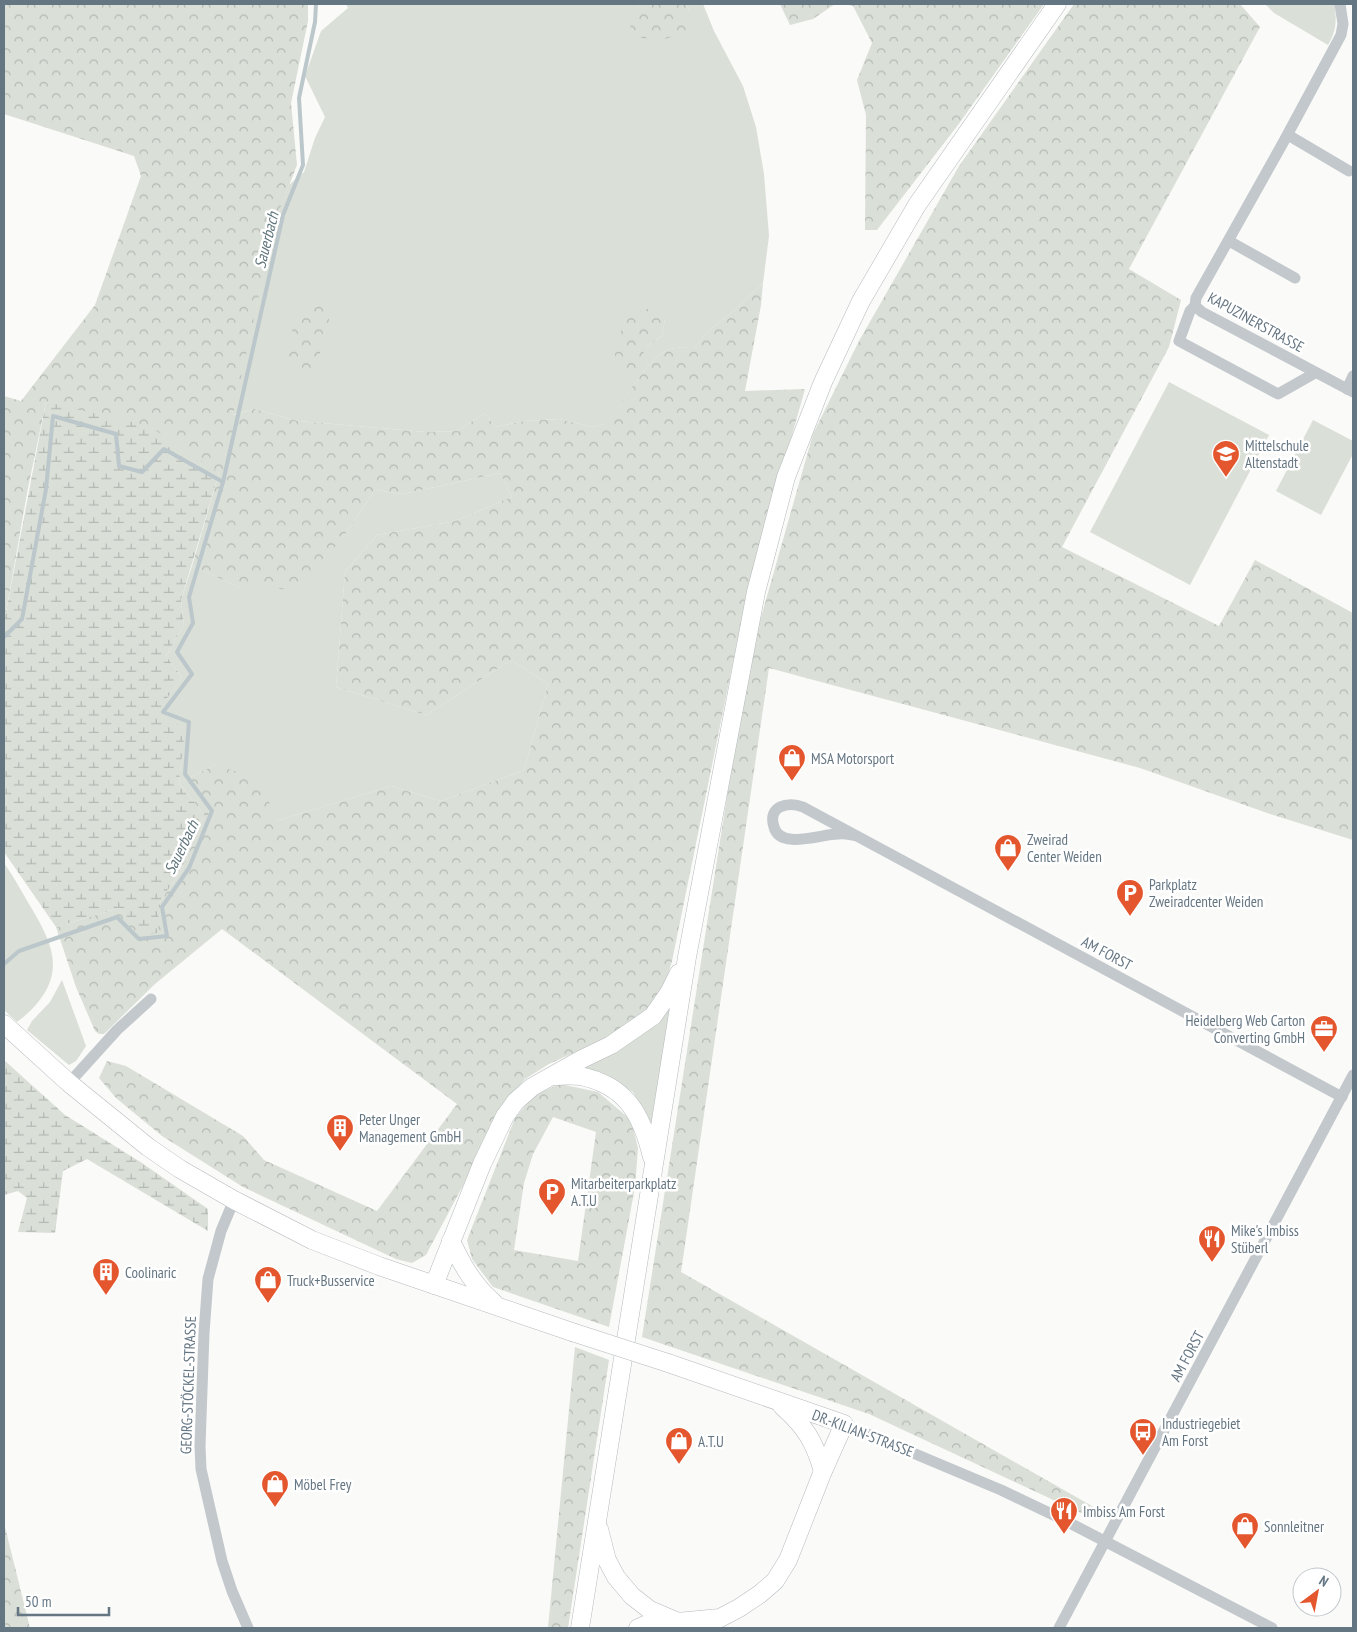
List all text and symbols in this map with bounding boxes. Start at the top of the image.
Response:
water label: Sauerbach [249,209,283,270]
street label: KAPUZINERSTRASSE [1205,288,1307,356]
place label: Mittelschule Altenstadt [1245,436,1309,472]
school or university icon: Mittelschule Altenstadt [1211,439,1241,478]
shop icon: MSA Motorsport [777,743,807,782]
place label: MSA Motorsport [811,749,894,768]
water label: Sauerbach [159,816,203,877]
place label: Zweirad Center Weiden [1027,830,1102,866]
shop icon: Zweirad Center Weiden [993,833,1023,872]
place label: Parkplatz Zweiradcenter Weiden [1149,875,1263,911]
parking icon: Parkplatz Zweiradcenter Weiden [1115,878,1145,917]
street label: AM FORST [1078,932,1136,974]
place label: Heidelberg Web Carton Converting GmbH [1185,1011,1305,1047]
office icon: Heidelberg Web Carton Converting GmbH [1309,1014,1339,1053]
place label: Peter Unger Management GmbH [359,1110,461,1146]
building icon: Peter Unger Management GmbH [325,1113,355,1152]
place label: Mitarbeiterparkplatz A.T.U [571,1174,676,1210]
parking icon: Mitarbeiterparkplatz A.T.U [537,1177,567,1216]
place label: Mike's Imbiss Stüberl [1231,1221,1299,1257]
restaurant icon: Mike's Imbiss Stüberl [1197,1224,1227,1263]
building icon: Coolinaric [91,1257,121,1296]
place label: Coolinaric [125,1263,177,1282]
shop icon: Truck+Busservice [253,1265,283,1304]
place label: Truck+Busservice [287,1271,375,1290]
street label: GEORG-STÖCKEL-STRASSE [176,1316,200,1454]
street label: AM FORST [1166,1327,1208,1385]
street label: DR.-KILIAN-STRASSE [810,1405,916,1461]
place label: Industriegebiet Am Forst [1162,1414,1240,1450]
bus stop icon: Industriegebiet Am Forst [1128,1417,1158,1456]
shop icon: A.T.U [664,1426,694,1465]
place label: A.T.U [698,1432,724,1451]
shop icon: Möbel Frey [260,1469,290,1508]
place label: Möbel Frey [294,1475,352,1494]
restaurant icon: Imbiss Am Forst [1049,1496,1079,1535]
place label: Imbiss Am Forst [1083,1502,1165,1521]
shop icon: Sonnleitner [1230,1511,1260,1550]
place label: Sonnleitner [1264,1517,1325,1536]
north arrow [1292,1567,1342,1617]
text: N [1316,1571,1332,1591]
scale bar [18,1584,109,1616]
text: 50 m [25,1592,51,1611]

